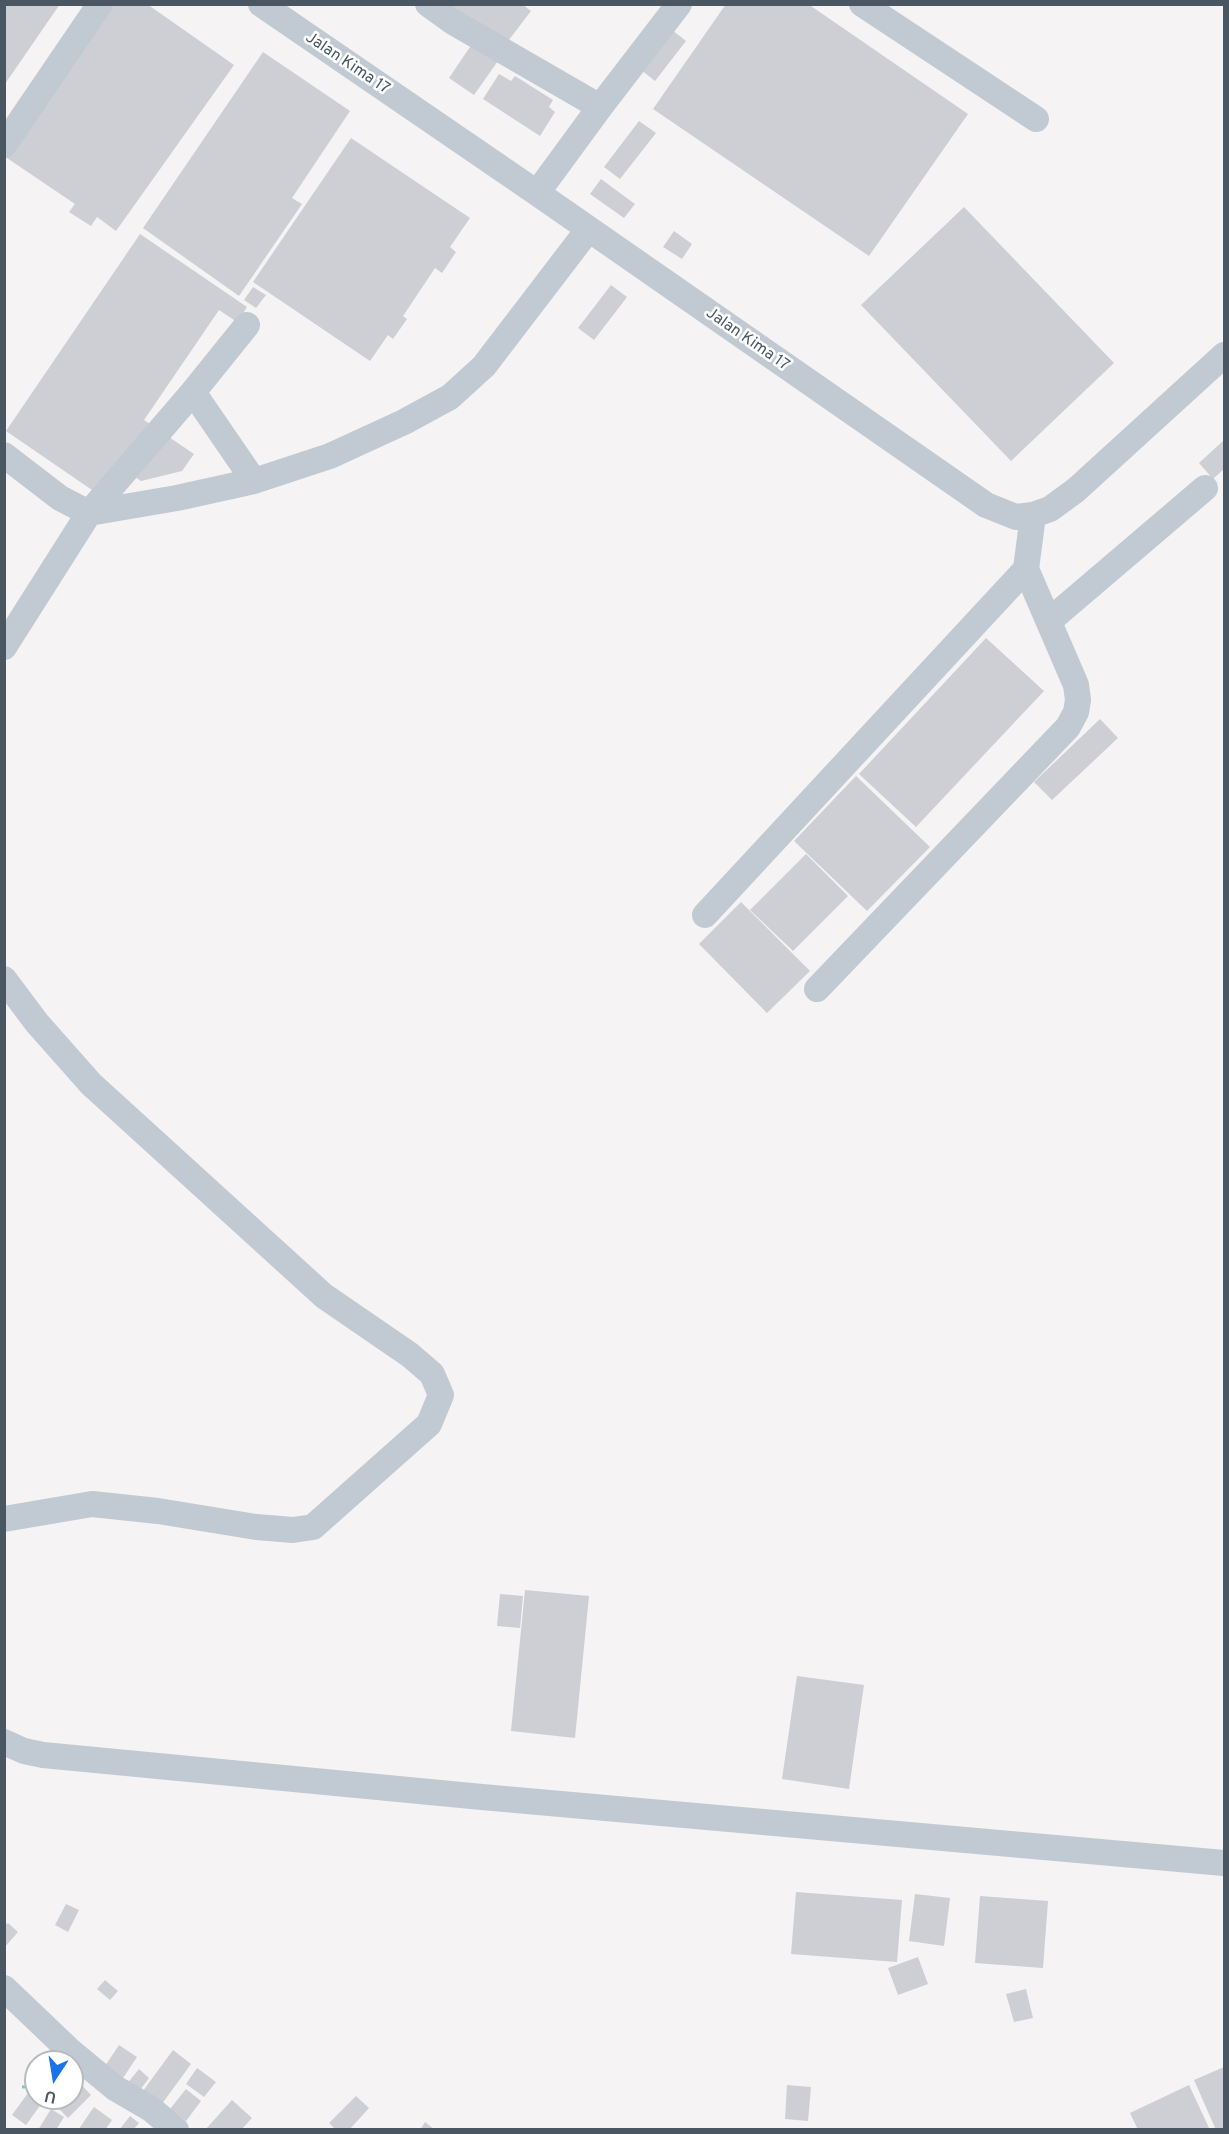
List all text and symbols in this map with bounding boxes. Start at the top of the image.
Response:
street label: Jalan Kima 17 [301,29,393,99]
street label: Jalan Kima 17 [702,304,792,376]
north arrow [24,2050,84,2110]
text: U [43,2085,58,2107]

